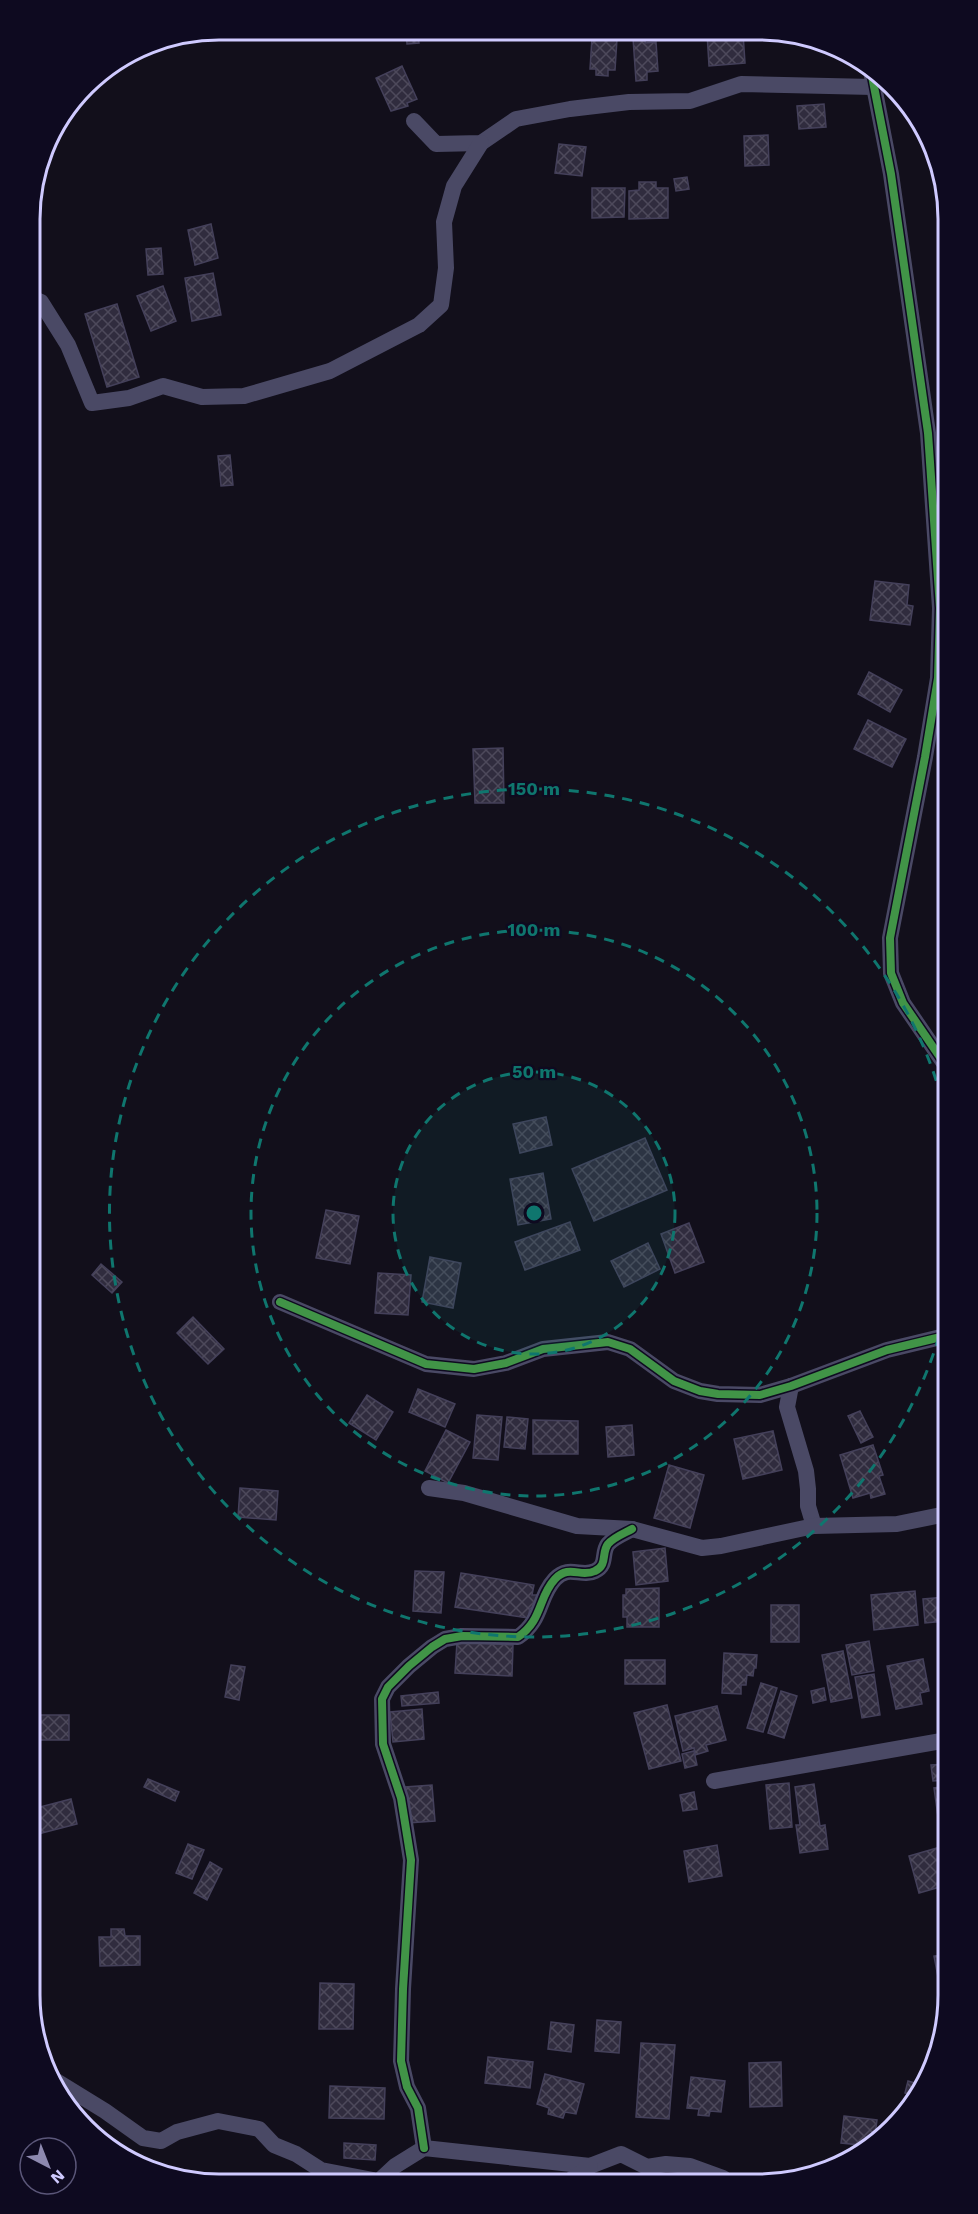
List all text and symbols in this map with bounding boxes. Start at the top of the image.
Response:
text: 150 m [508,778,560,799]
text: 100 m [507,919,561,940]
text: 50 m [512,1061,556,1082]
centre of rings [524,1203,544,1223]
north arrow [18,2136,78,2196]
text: N [47,2166,68,2188]

